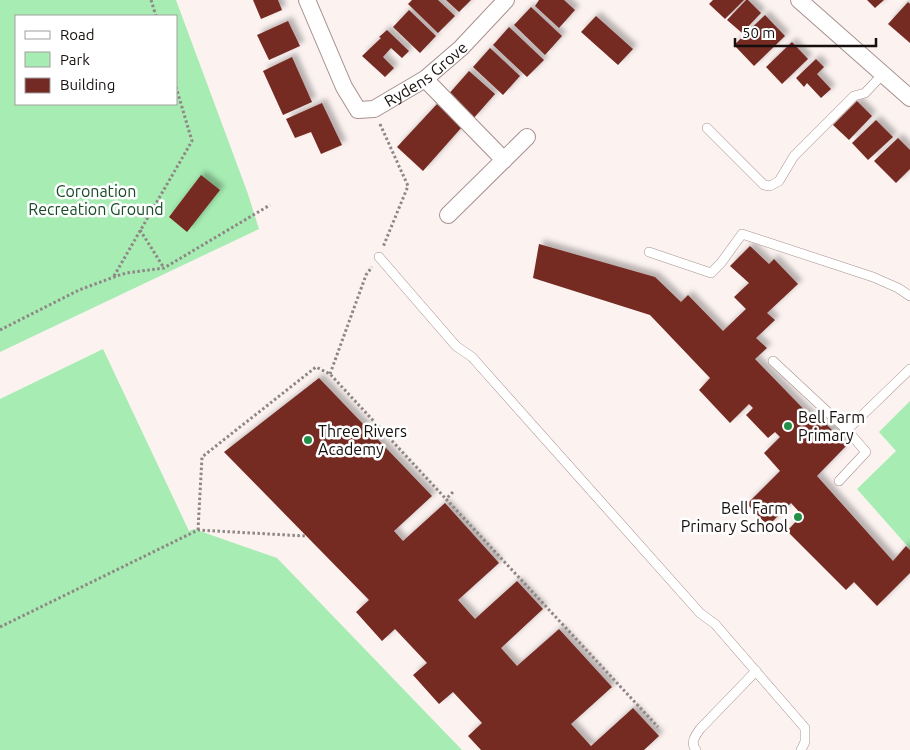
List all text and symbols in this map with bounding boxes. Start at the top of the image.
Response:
legend [15,15,178,105]
scale bar [735,15,876,47]
text: 50 m [742,24,775,41]
text: Road [60,26,95,43]
street label: Rydens Grove [381,38,471,110]
text: Park [60,51,90,68]
text: Building [60,76,115,93]
park label: Coronation Recreation Ground [28,182,164,218]
place label: Bell Farm Primary [798,408,865,444]
marker: Bell Farm Primary [782,420,794,432]
place label: Three Rivers Academy [318,422,407,458]
marker: Three Rivers Academy [302,434,314,446]
place label: Bell Farm Primary School [681,499,788,535]
marker: Bell Farm Primary School [792,511,804,523]

